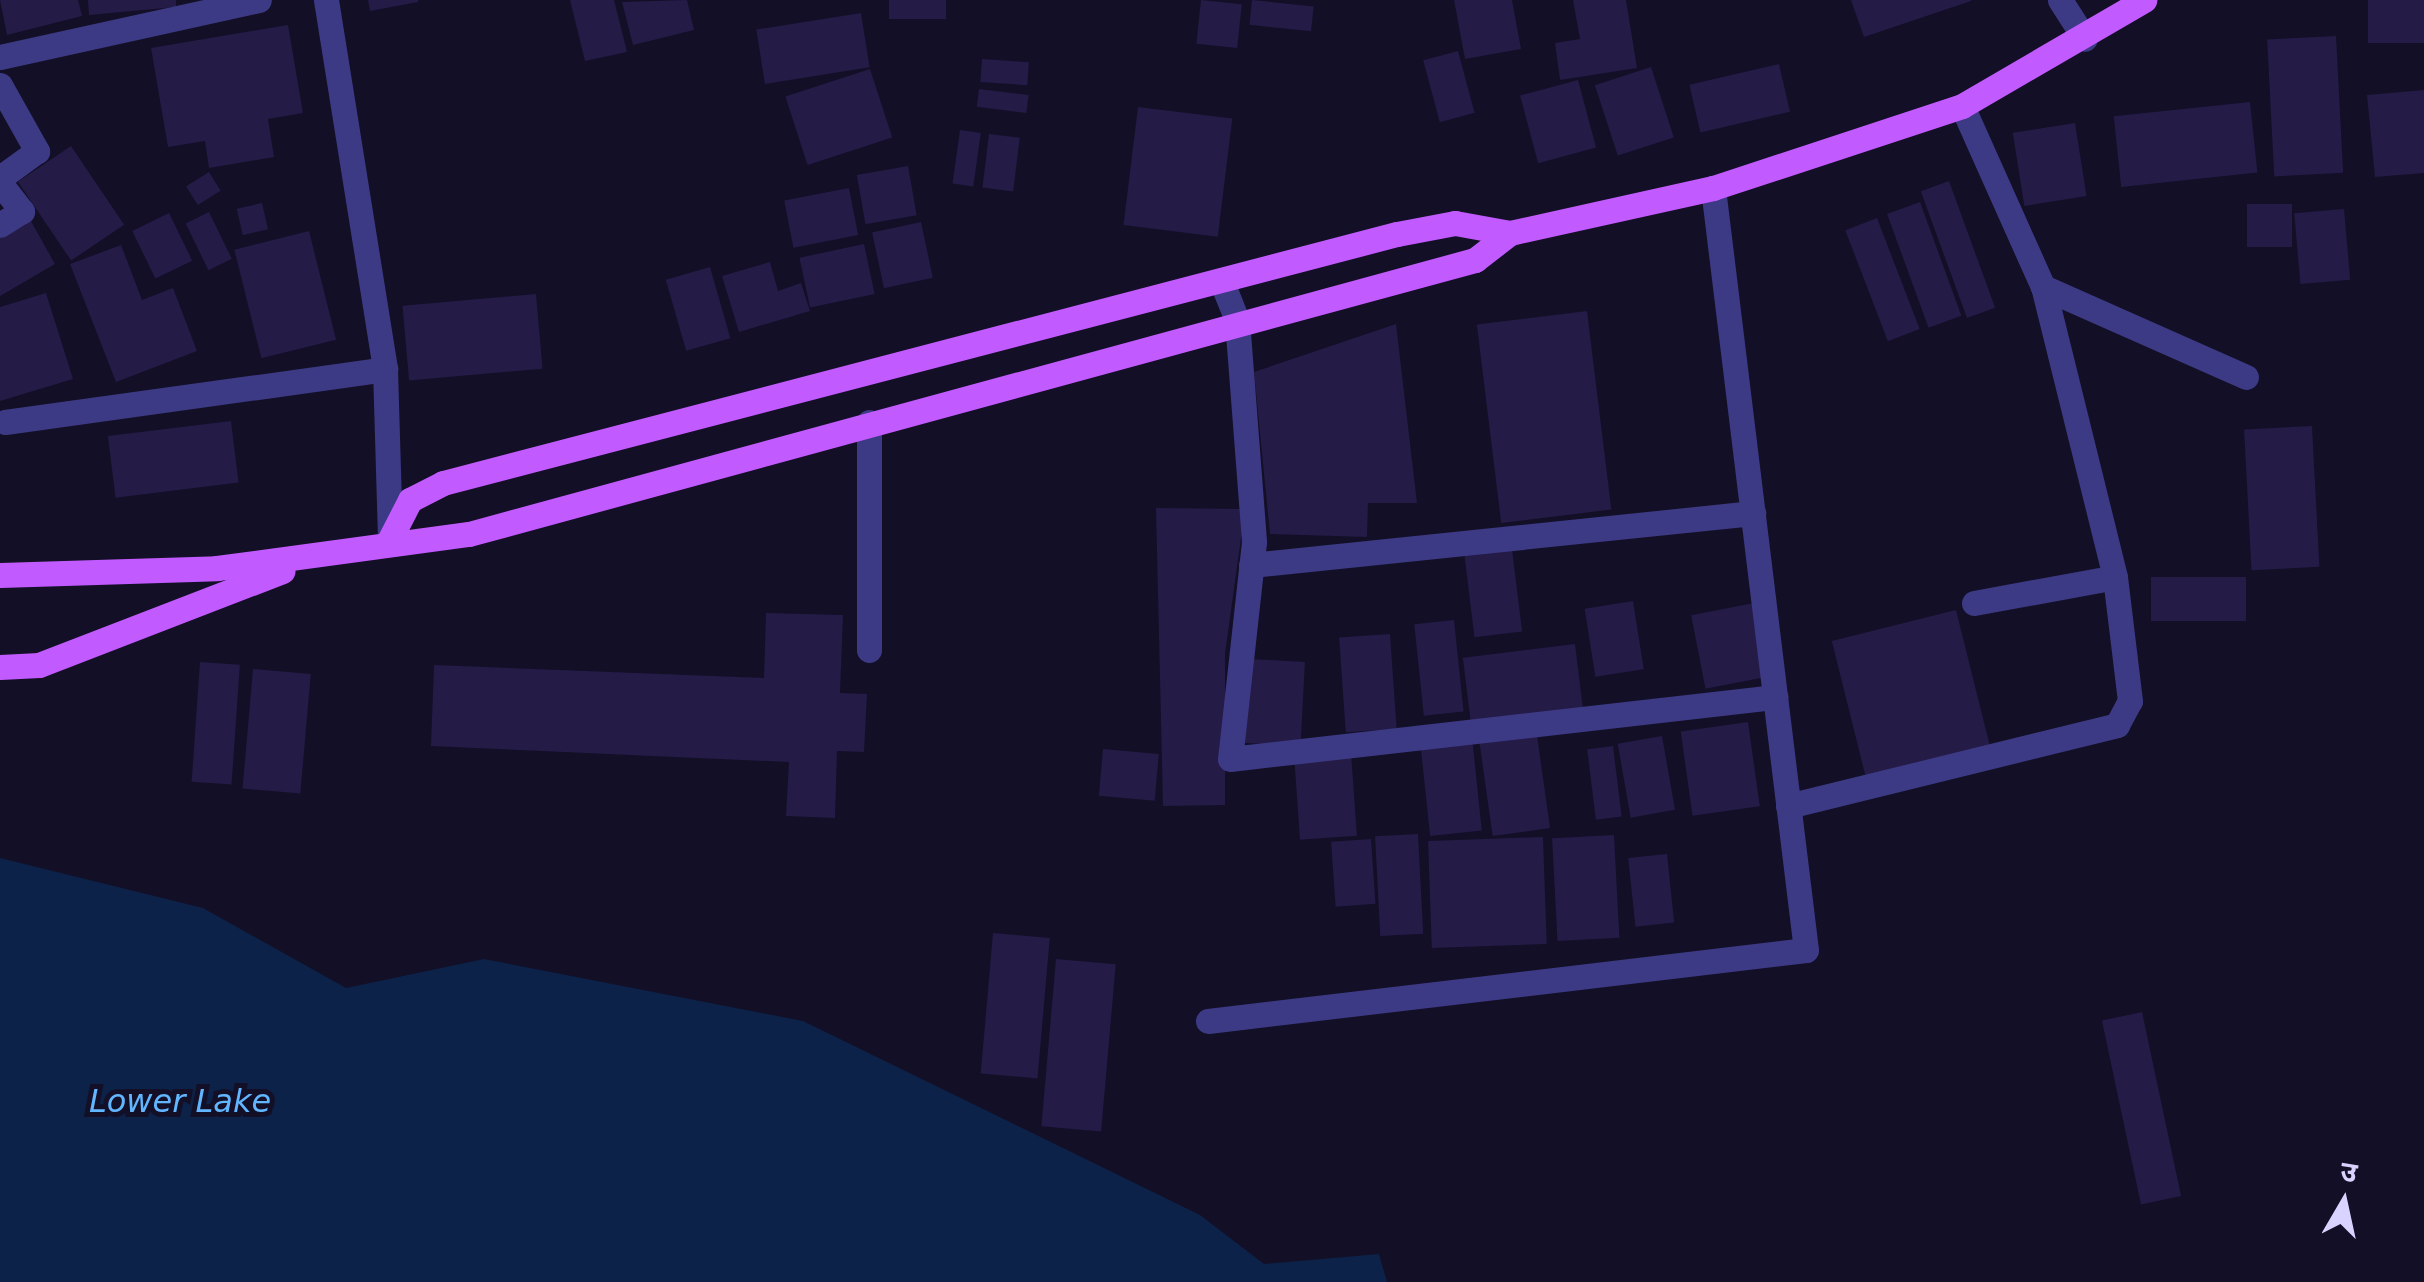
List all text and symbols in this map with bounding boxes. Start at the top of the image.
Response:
water label: Lower Lake [89,1082,271,1120]
north arrow [2294,1152,2394,1252]
text: उ [2338,1154,2359,1189]

